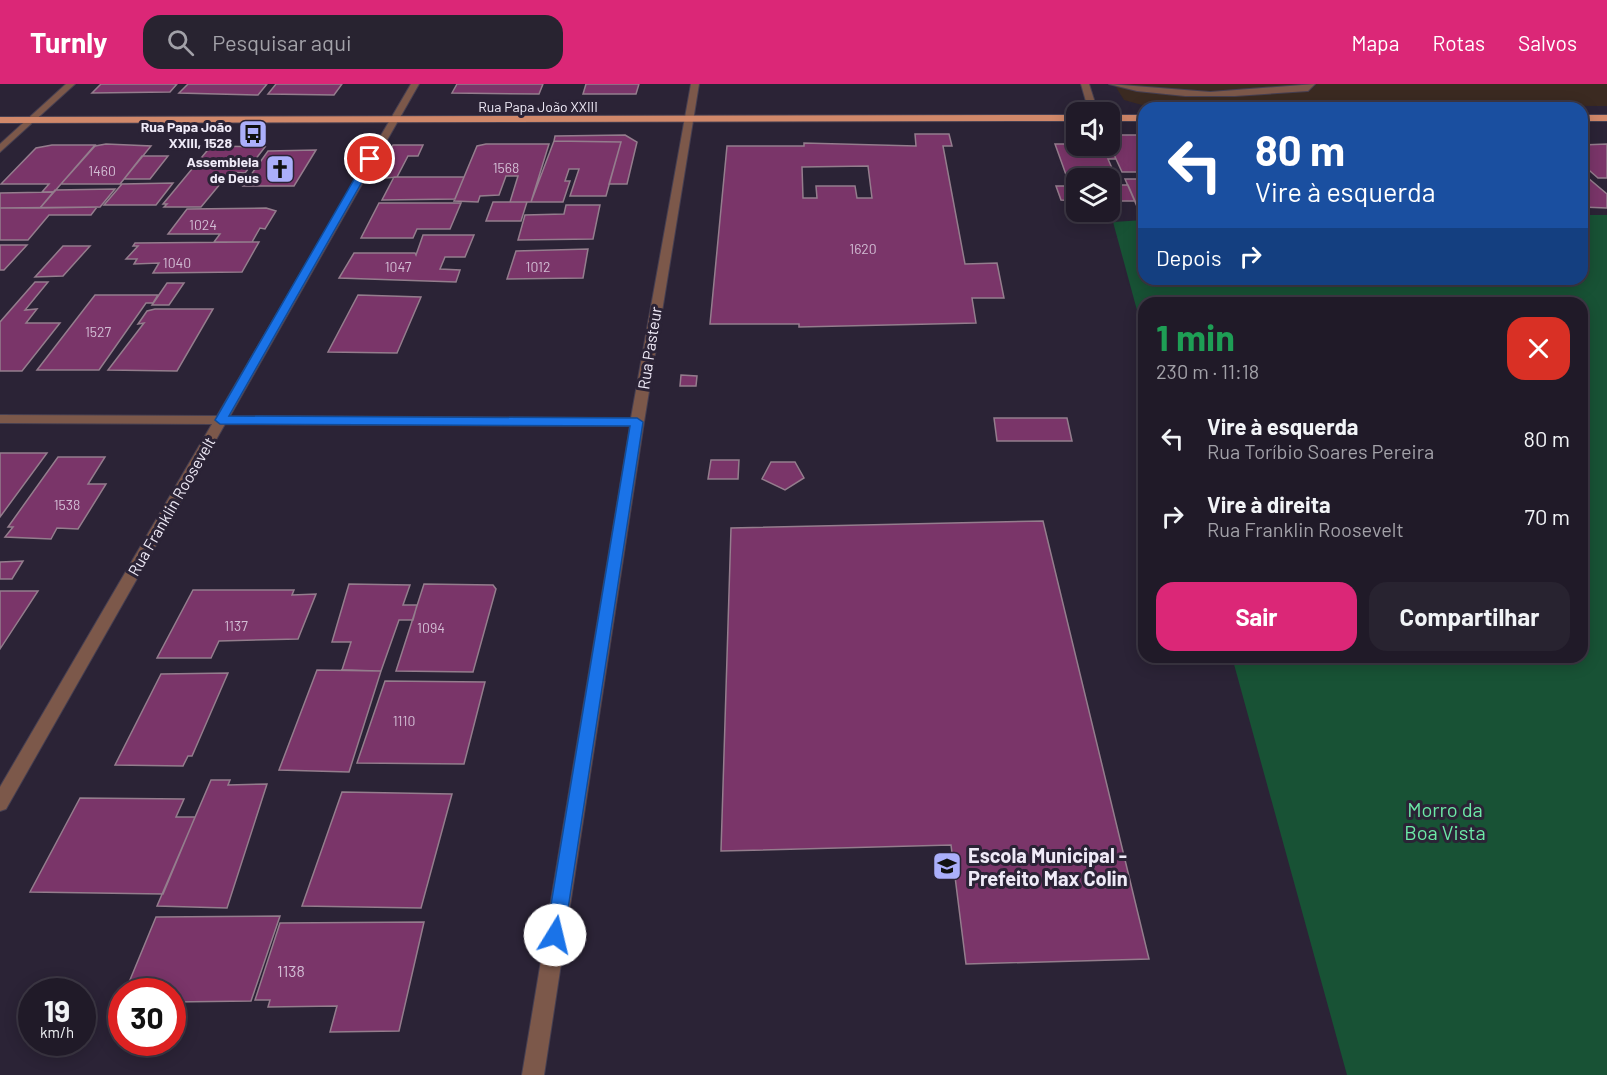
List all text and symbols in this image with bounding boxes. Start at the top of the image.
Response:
search box [143,15,563,69]
text: Turnly [30,25,107,59]
icon: search [164,26,197,59]
text: Pesquisar aqui [212,29,352,55]
text: Mapa [1351,30,1399,55]
text: Rotas [1432,30,1485,55]
text: Salvos [1518,30,1577,55]
street label: Rua Papa João XXIII [478,98,598,115]
map controls [1066,102,1120,222]
button: sound [1066,102,1120,156]
place label: Rua Papa João XXIII, 1528 [141,118,232,151]
bus stop icon: Rua Papa João XXIII, 1528 [237,118,269,150]
text: 80 m [1255,124,1345,174]
icon: left [1156,126,1234,204]
pin [344,133,395,184]
icon: arrive [353,142,386,175]
place label: Assembleia de Deus [186,153,259,186]
church icon: Assembleia de Deus [264,153,296,185]
house number: 1568 [493,159,519,176]
house number: 1460 [88,162,116,179]
button: layers [1066,168,1120,222]
text: Vire à esquerda [1255,175,1436,207]
house number: 1024 [189,216,217,233]
house number: 1620 [849,240,877,257]
icon: right [1234,240,1267,273]
text: Depois [1156,244,1222,270]
house number: 1040 [163,254,191,271]
house number: 1047 [385,258,412,275]
house number: 1012 [526,258,550,275]
street label: Rua Pasteur [633,305,665,391]
text: 1 min [1156,315,1235,358]
button: close [1507,317,1570,380]
house number: 1527 [85,323,111,340]
text: 230 m · 11:18 [1156,359,1259,383]
text: Vire à esquerda [1207,413,1358,439]
icon: left [1156,422,1189,455]
text: 80 m [1524,425,1570,451]
street label: Rua Franklin Roosevelt [123,433,219,579]
text: Rua Toríbio Soares Pereira [1207,439,1434,463]
text: Vire à direita [1207,491,1331,517]
house number: 1538 [54,496,80,513]
icon: right [1156,500,1189,533]
text: 70 m [1525,503,1570,529]
text: Rua Franklin Roosevelt [1207,517,1404,541]
button: Sair [1156,582,1357,651]
button: Compartilhar [1369,582,1570,651]
house number: 1137 [224,617,248,634]
house number: 1094 [417,619,445,636]
house number: 1110 [393,712,415,729]
park label: Morro da Boa Vista [1404,797,1486,844]
place label: Escola Municipal - Prefeito Max Colin [968,843,1128,890]
school or university icon: Escola Municipal - Prefeito Max Colin [931,850,963,882]
position arrow [523,903,587,967]
house number: 1138 [277,961,305,980]
speed limit sign: 30 [108,978,186,1056]
text: 19 [44,992,70,1028]
text: km/h [40,1023,74,1041]

